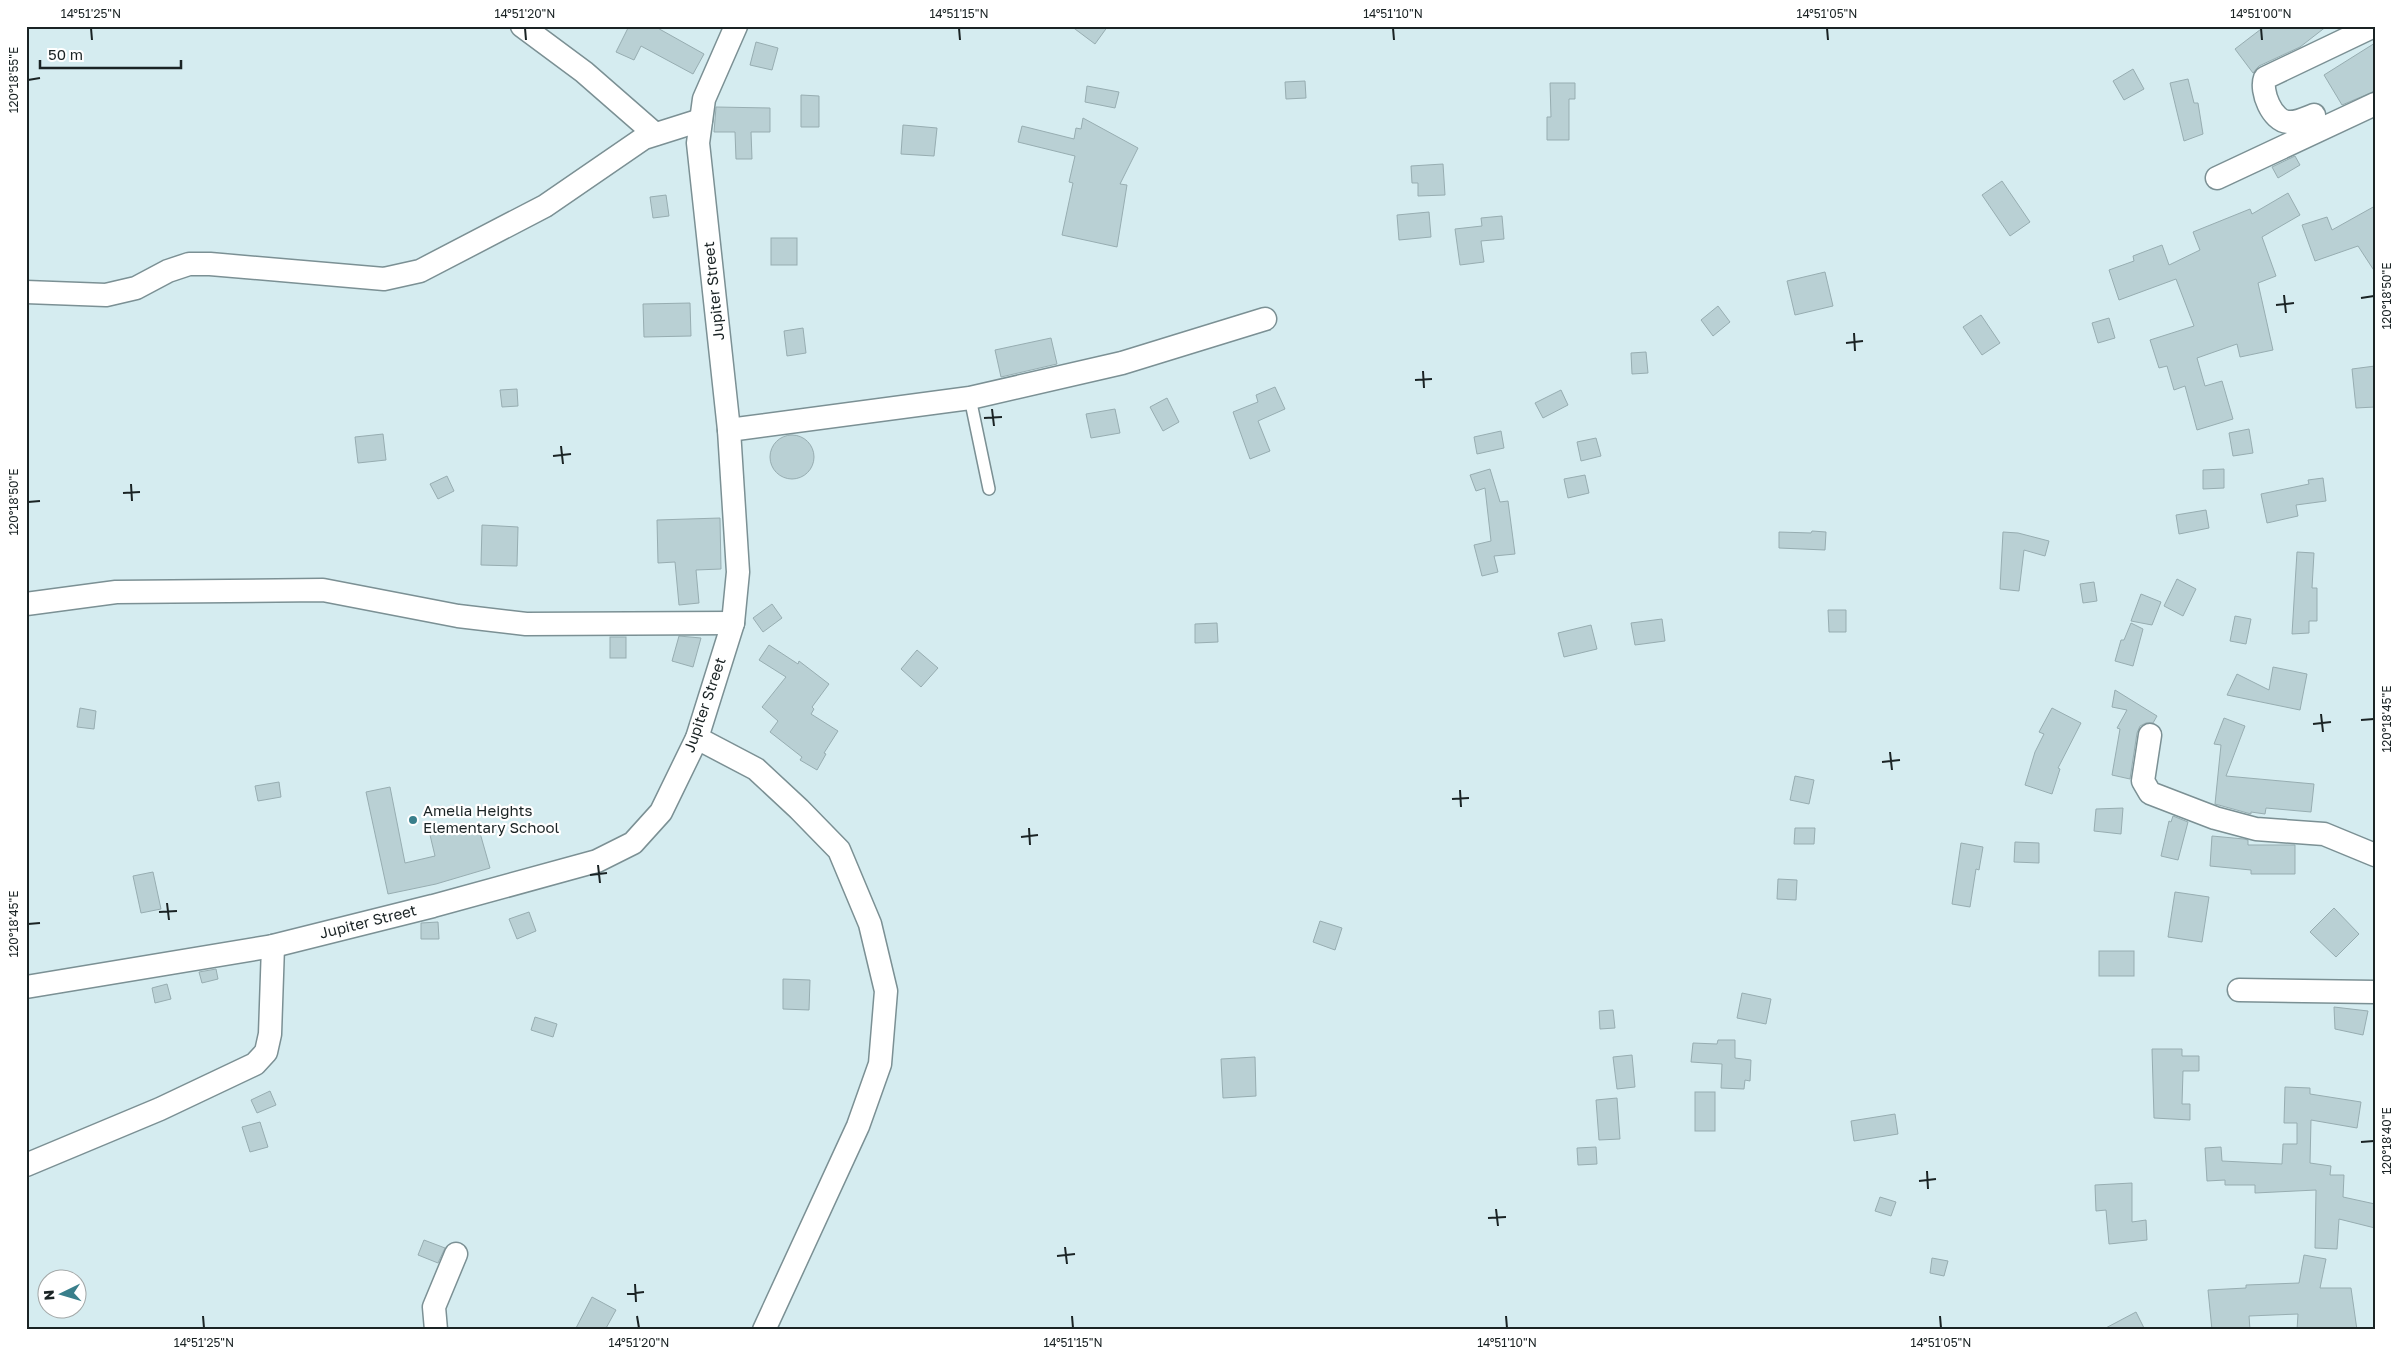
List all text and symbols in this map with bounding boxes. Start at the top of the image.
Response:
text: 14°51'25"N [61,6,121,21]
text: 14°51'20"N [495,6,555,21]
text: 14°51'15"N [929,6,989,21]
text: 14°51'10"N [1363,6,1423,21]
text: 14°51'05"N [1797,6,1857,21]
text: 14°51'00"N [2230,6,2292,21]
scale bar [40,38,181,70]
text: 50 m [48,45,83,63]
text: 120°18'55"E [6,47,21,113]
street label: Jupiter Street [699,241,727,341]
text: 120°18'50"E [2379,262,2394,330]
text: 120°18'50"E [6,468,21,536]
street label: Jupiter Street [679,655,729,755]
text: 120°18'45"E [2379,686,2394,752]
place label: Amelia Heights Elementary School [423,801,559,836]
marker: Amelia Heights Elementary School [407,814,419,826]
text: 120°18'45"E [6,891,21,957]
street label: Jupiter Street [317,900,418,942]
text: 120°18'40"E [2379,1107,2394,1175]
north arrow [38,1268,88,1318]
text: N [40,1289,57,1301]
text: 14°51'25"N [174,1335,234,1350]
text: 14°51'20"N [609,1335,669,1350]
text: 14°51'15"N [1043,1335,1103,1350]
text: 14°51'10"N [1477,1335,1537,1350]
text: 14°51'05"N [1911,1335,1971,1350]

